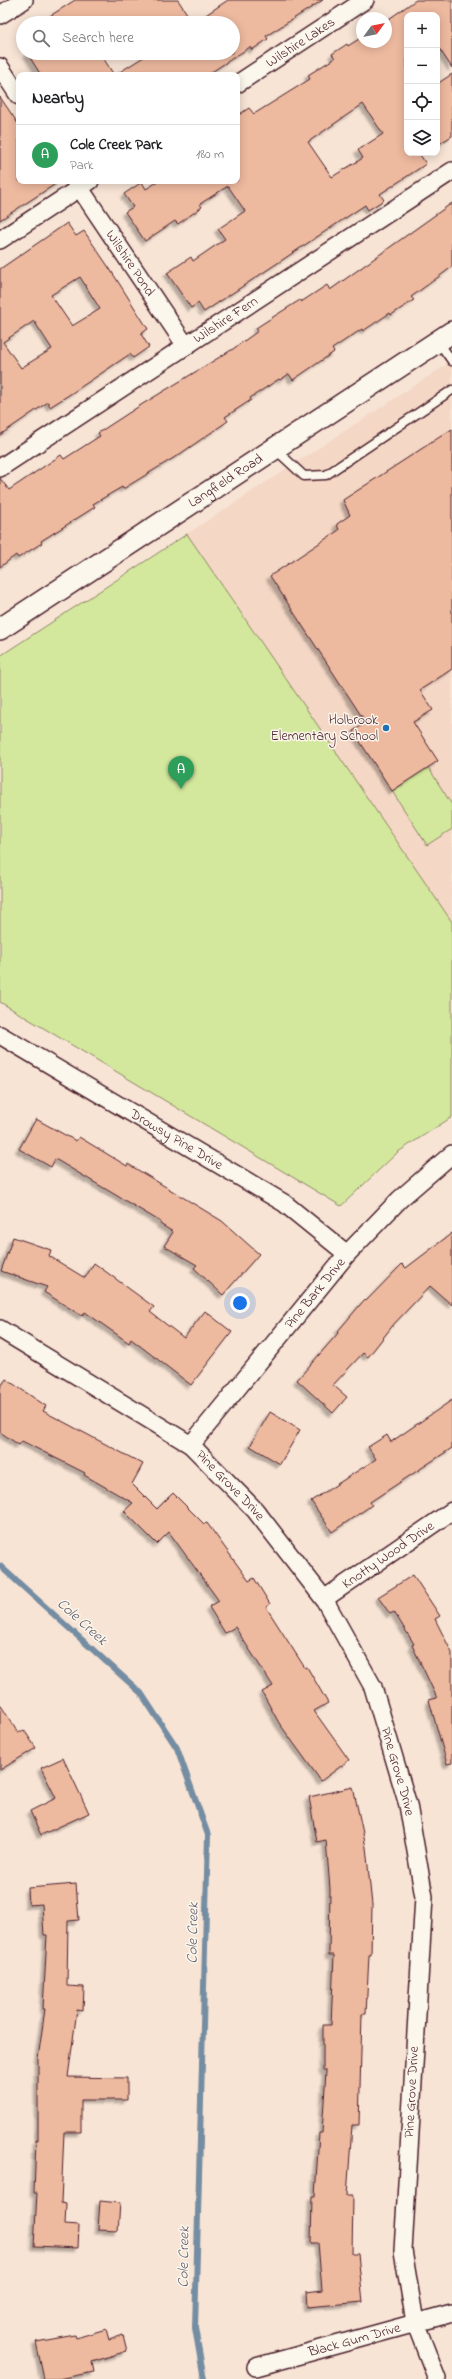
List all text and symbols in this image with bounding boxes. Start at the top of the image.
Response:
street label: Wilshire Lakes [262,12,339,73]
north arrow [356,12,392,48]
map controls [404,12,440,156]
button: + [404,12,440,48]
search box [16,16,240,60]
icon: search [30,27,52,49]
text: Search here [62,27,134,49]
button: − [404,48,440,84]
button: locate [404,84,440,120]
text: Nearby [32,86,84,111]
button: layers [404,120,440,156]
text: Cole Creek Park [70,134,162,156]
text: A [41,145,49,164]
text: 180 m [196,145,224,164]
text: Park [70,156,94,175]
street label: Wilshire Pond [100,226,160,301]
street label: Wilshire Fern [189,291,262,349]
street label: Langfield Road [184,448,267,513]
place label: Holbrook Elementary School [271,710,379,748]
marker: Holbrook Elementary School [381,723,391,733]
pin: A [168,756,194,789]
street label: Drowsy Pine Drive [125,1103,228,1176]
street label: Pine Bark Drive [279,1252,351,1333]
your location [230,1293,250,1313]
street label: Pine Grove Drive [191,1445,271,1526]
street label: Knotty Wood Drive [338,1515,439,1594]
water label: Cole Creek [52,1593,113,1652]
street label: Pine Grove Drive [375,1724,420,1818]
water label: Cole Creek [181,1901,205,1964]
street label: Pine Grove Drive [399,2045,425,2138]
water label: Cole Creek [172,2225,196,2288]
street label: Black Gum Drive [305,2317,403,2363]

